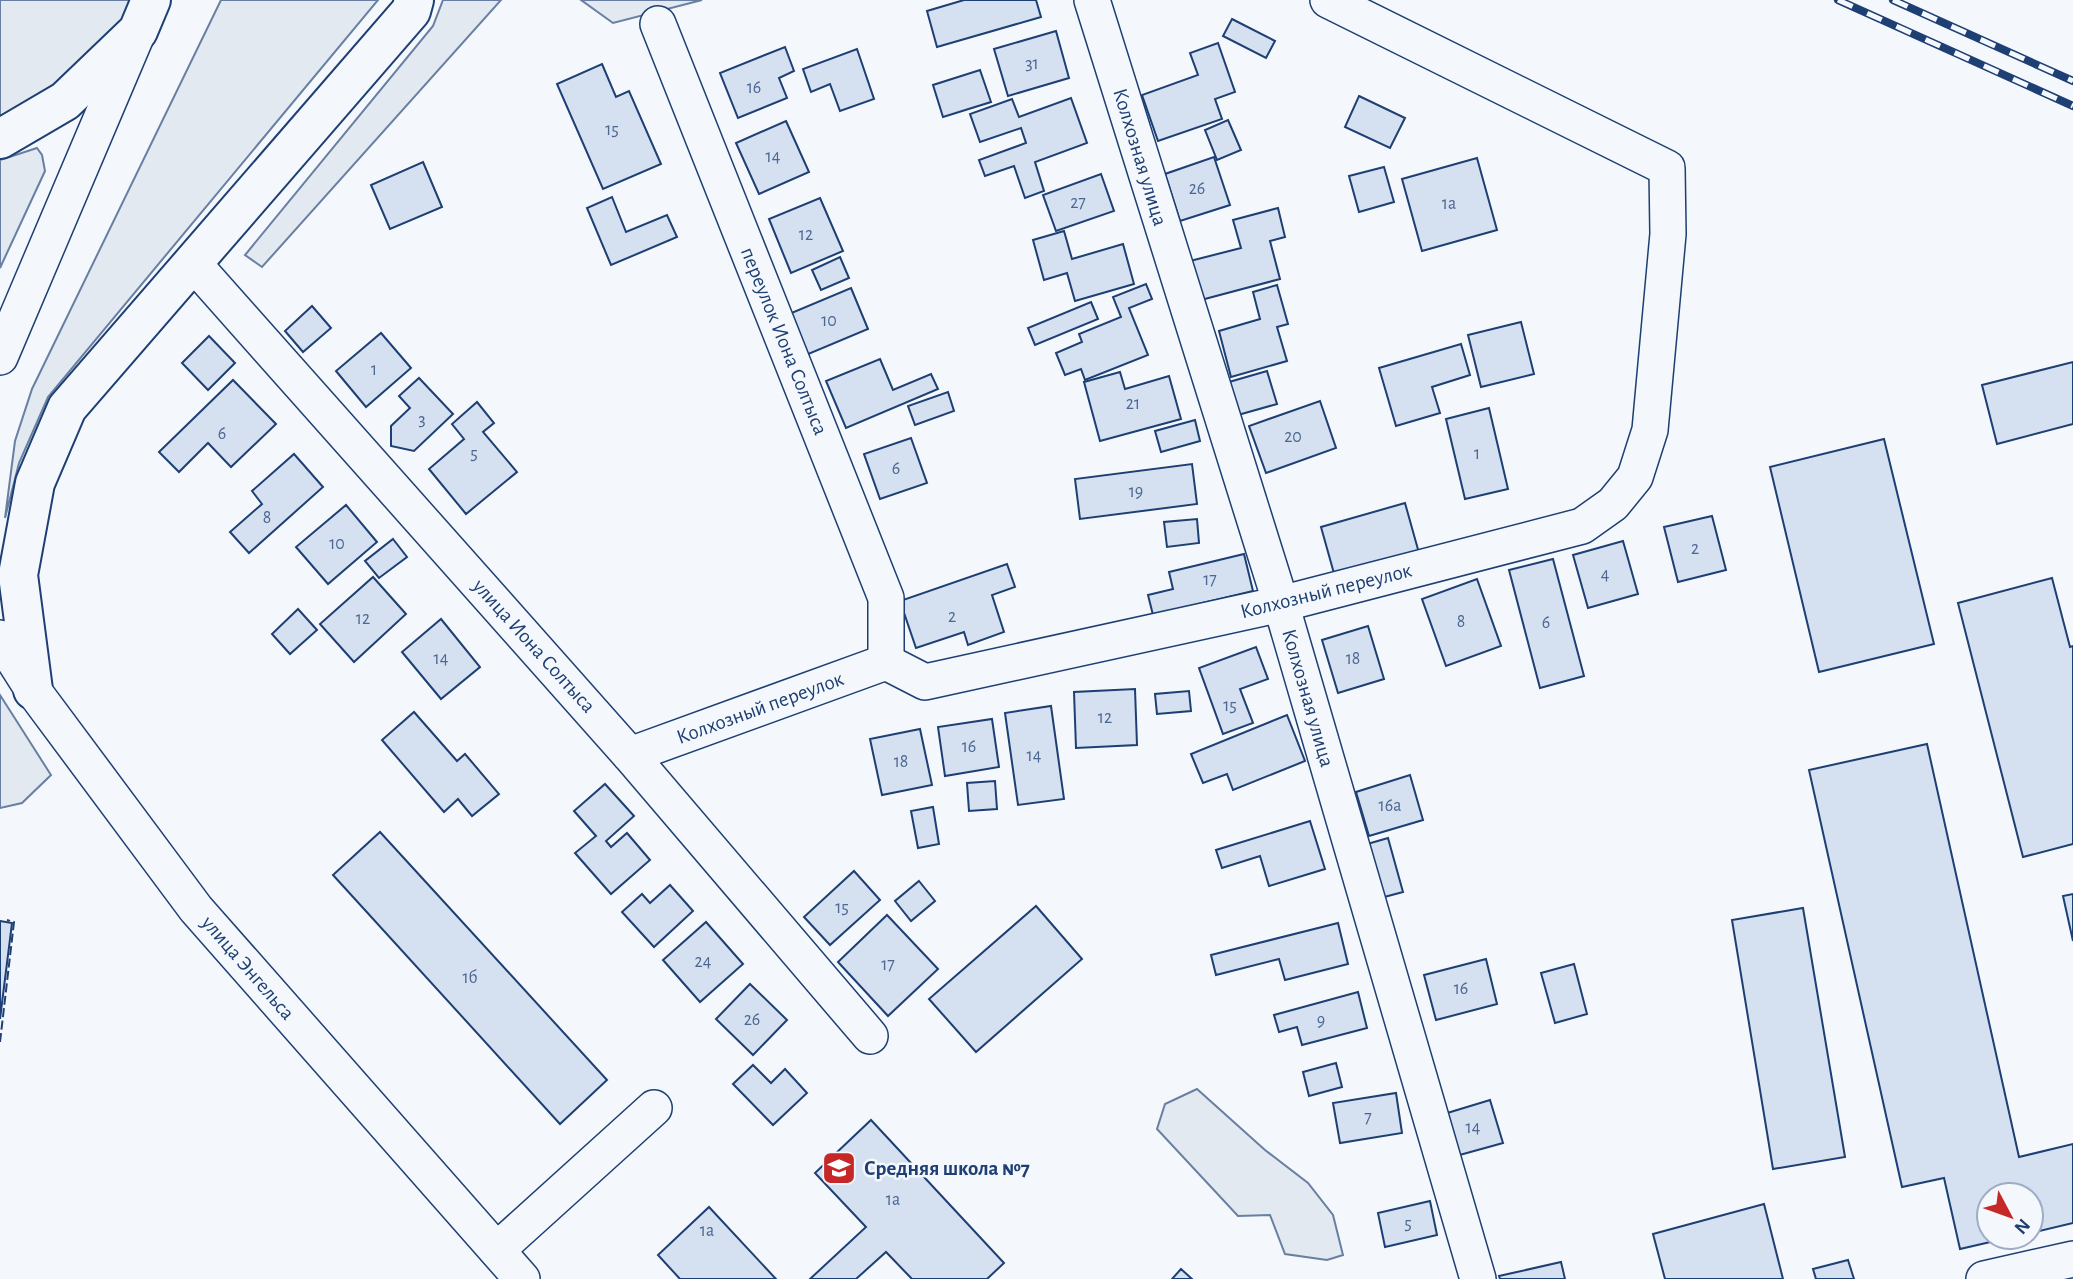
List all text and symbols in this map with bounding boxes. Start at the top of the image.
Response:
house number: 31 [1025,55,1039,73]
house number: 16 [747,79,761,97]
street label: Колхозная улица [1109,86,1171,229]
house number: 15 [605,121,619,139]
house number: 14 [766,148,781,166]
house number: 26 [1189,180,1205,198]
house number: 27 [1070,194,1086,212]
house number: 1а [1442,195,1456,213]
house number: 12 [799,226,813,244]
street label: переулок Иона Солтыса [737,244,831,438]
house number: 10 [821,312,837,330]
house number: 1 [371,361,377,379]
house number: 21 [1126,395,1140,413]
house number: 3 [418,411,426,429]
house number: 6 [218,425,226,443]
house number: 20 [1284,428,1302,446]
house number: 5 [470,445,478,463]
house number: 1 [1474,445,1480,463]
house number: 6 [892,460,900,478]
house number: 19 [1129,483,1143,501]
house number: 8 [263,509,271,527]
house number: 10 [329,535,345,553]
house number: 2 [1691,540,1699,558]
street label: Колхозный переулок [1238,559,1414,622]
house number: 4 [1601,566,1610,584]
house number: 17 [1203,571,1217,589]
street label: улица Иона Солтыса [468,574,600,717]
house number: 2 [948,608,956,626]
house number: 12 [356,610,370,628]
house number: 8 [1457,613,1465,631]
house number: 6 [1542,614,1550,632]
street label: Колхозная улица [1278,627,1338,770]
house number: 14 [434,650,449,668]
house number: 18 [1346,650,1360,668]
street label: Колхозный переулок [674,668,847,748]
house number: 15 [1223,697,1237,715]
house number: 12 [1098,709,1112,727]
house number: 16 [962,738,976,756]
house number: 14 [1027,747,1042,765]
house number: 18 [894,753,908,771]
house number: 16а [1379,797,1401,815]
house number: 15 [835,899,849,917]
street label: улица Энгельса [197,911,299,1024]
house number: 24 [695,953,712,971]
house number: 17 [881,956,895,974]
house number: 1б [462,968,478,987]
house number: 16 [1454,980,1468,998]
house number: 26 [744,1011,760,1029]
house number: 9 [1317,1012,1325,1030]
house number: 7 [1364,1109,1372,1127]
house number: 14 [1466,1119,1481,1137]
school or university icon: Средняя школа №7 [820,1149,858,1187]
place label: Средняя школа №7 [864,1158,1030,1179]
north arrow [1975,1181,2045,1251]
house number: 1а [886,1191,900,1209]
house number: 5 [1404,1215,1412,1233]
text: N [2010,1215,2033,1237]
house number: 1а [700,1222,714,1240]

